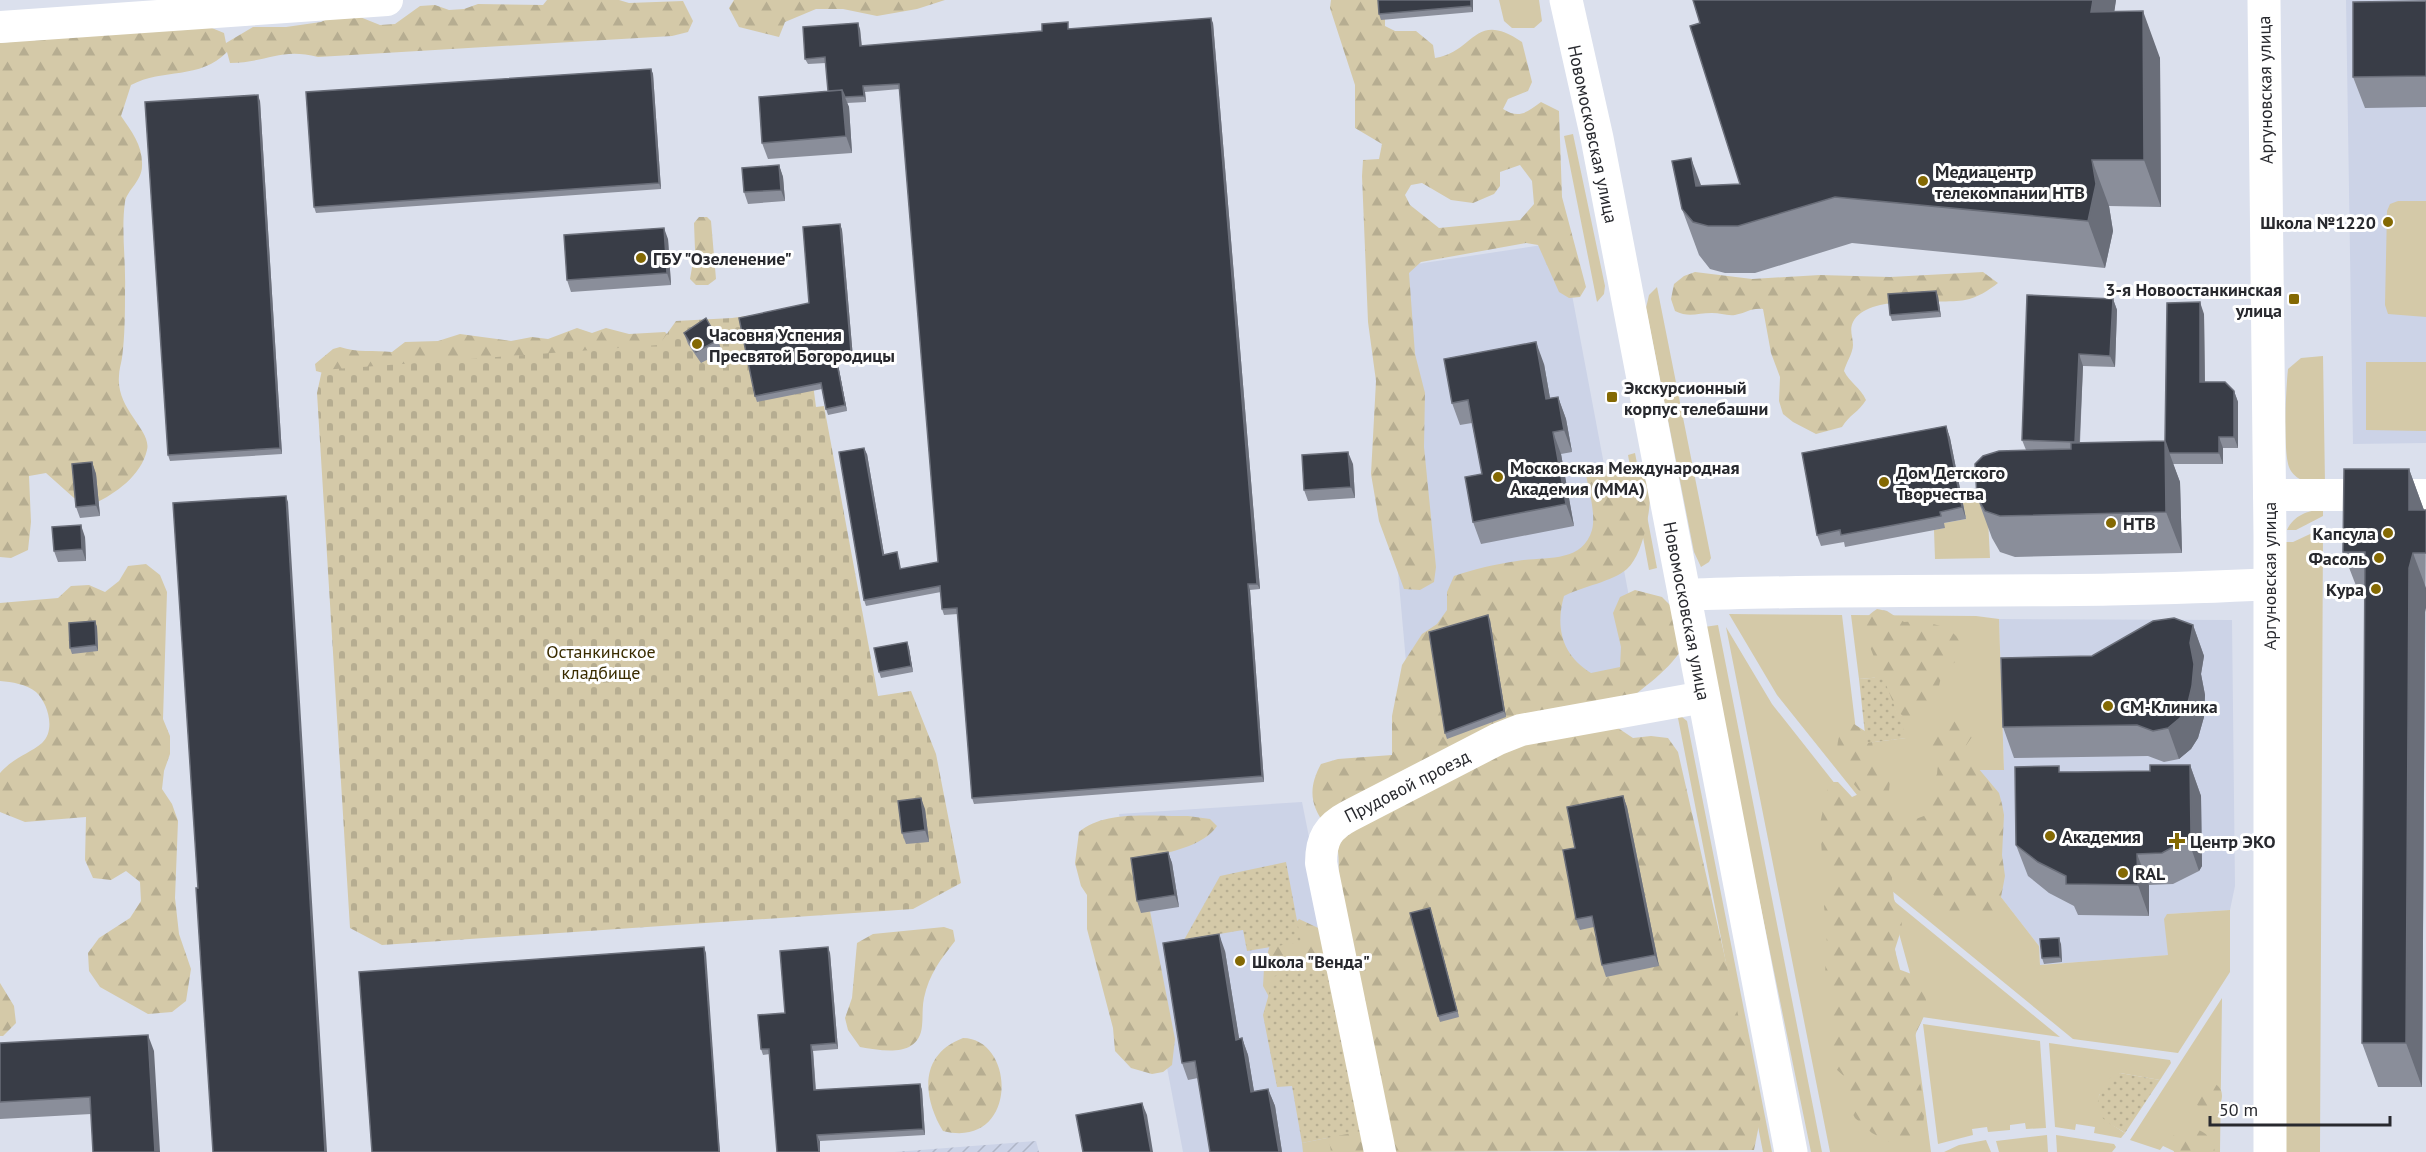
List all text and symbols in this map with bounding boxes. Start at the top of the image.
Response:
street label: Аргуновская улица [2252,16,2278,164]
street label: Новомосковская улица [1563,43,1623,225]
place label: Медиацентр телекомпании НТВ [1935,160,2085,204]
marker: Медиацентр телекомпании НТВ [1916,174,1930,188]
place label: Школа №1220 [2260,211,2376,234]
marker: Школа №1220 [2381,215,2395,229]
place label: ГБУ "Озеленение" [653,247,792,270]
marker: ГБУ "Озеленение" [634,251,648,265]
place label: 3-я Новоостанкинская улица [2105,278,2282,322]
marker: 3-я Новоостанкинская улица [2287,292,2301,306]
place label: Часовня Успения Пресвятой Богородицы [709,323,895,367]
marker: Часовня Успения Пресвятой Богородицы [690,337,704,351]
place label: Экскурсионный корпус телебашни [1624,376,1768,420]
marker: Экскурсионный корпус телебашни [1605,390,1619,404]
place label: Московская Международная Академия (ММА) [1510,456,1739,500]
place label: Дом Детского Творчества [1896,461,2005,505]
marker: Московская Международная Академия (ММА) [1491,470,1505,484]
marker: Дом Детского Творчества [1877,475,1891,489]
street label: Аргуновская улица [2258,502,2281,650]
place label: НТВ [2123,512,2156,535]
marker: НТВ [2104,516,2118,530]
street label: Новомосковская улица [1658,520,1716,702]
place label: Капсула [2313,522,2376,545]
marker: Капсула [2381,526,2395,540]
place label: Фасоль [2308,547,2367,570]
marker: Фасоль [2372,551,2386,565]
place label: Кура [2326,578,2364,601]
marker: Кура [2369,582,2383,596]
park label: Останкинское кладбище [546,640,656,684]
place label: СМ-Клиника [2120,695,2218,718]
marker: СМ-Клиника [2101,699,2115,713]
street label: Прудовой проезд [1340,744,1474,828]
place label: Академия [2062,825,2141,848]
marker: Академия [2043,829,2057,843]
place label: Центр ЭКО [2190,830,2276,853]
marker: Центр ЭКО [2168,832,2186,850]
place label: RAL [2135,862,2166,885]
marker: RAL [2116,866,2130,880]
place label: Школа "Венда" [1252,950,1370,973]
marker: Школа "Венда" [1233,954,1247,968]
scale bar [2210,1089,2390,1127]
text: 50 m [2219,1098,2258,1121]

